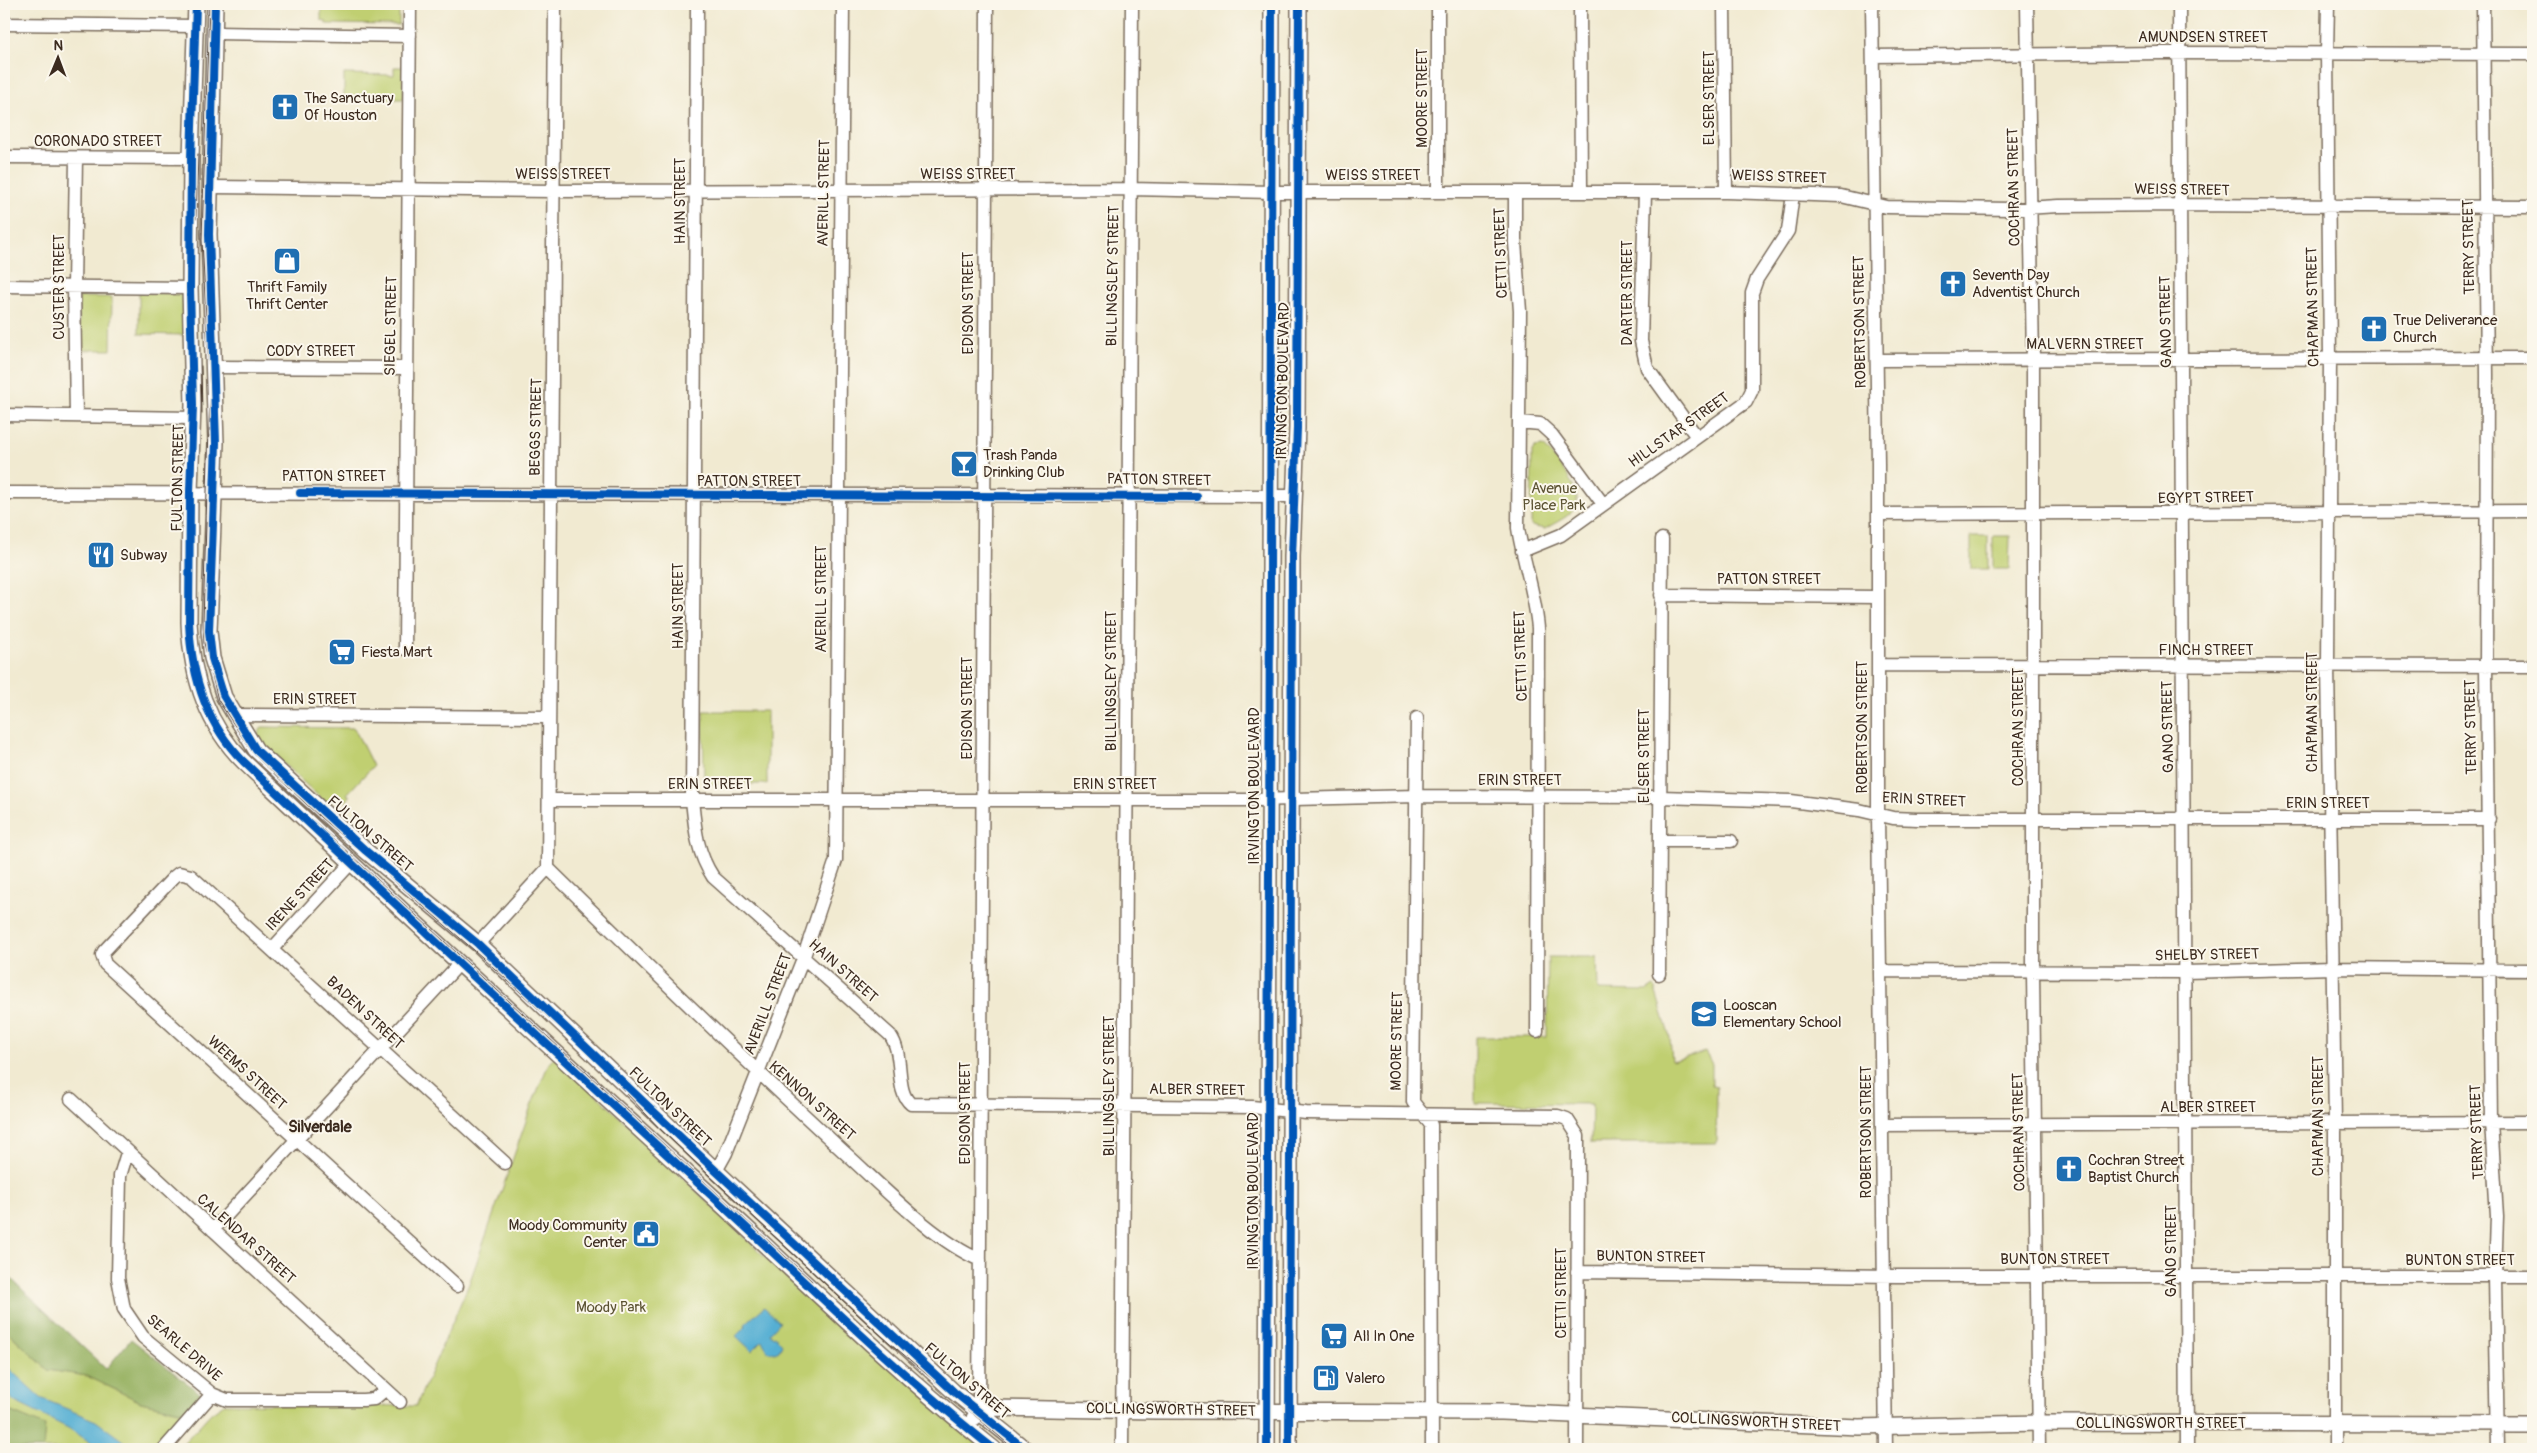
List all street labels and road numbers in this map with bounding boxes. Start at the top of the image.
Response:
street label: AMUNDSEN STREET [2138,28,2268,47]
street label: MOORE STREET [1413,48,1432,148]
street label: ELSER STREET [1700,51,1719,145]
street label: COCHRAN STREET [2003,128,2025,246]
street label: CORONADO STREET [34,132,162,151]
street label: AVERILL STREET [814,139,834,247]
street label: HAIN STREET [671,158,690,244]
street label: WEISS STREET [515,165,611,184]
street label: WEISS STREET [920,165,1016,184]
street label: WEISS STREET [1325,166,1421,185]
street label: WEISS STREET [1731,166,1827,188]
street label: WEISS STREET [2134,180,2230,200]
street label: TERRY STREET [2459,199,2479,295]
street label: BILLINGSLEY STREET [1102,206,1124,346]
street label: CETTI STREET [1490,207,1512,299]
street label: CUSTER STREET [50,234,69,340]
street label: DARTER STREET [1618,240,1637,346]
street label: CHAPMAN STREET [2302,247,2324,367]
street label: EDISON STREET [959,252,978,354]
street label: ROBERTSON STREET [1849,255,1871,389]
street label: SIEGEL STREET [381,276,401,376]
street label: GANO STREET [2156,276,2176,368]
street label: IRVINGTON BOULEVARD [1272,302,1294,460]
street label: MALVERN STREET [2026,335,2144,354]
street label: CODY STREET [266,342,356,361]
street label: BEGGS STREET [526,378,546,476]
street label: HILLSTAR STREET [1625,388,1733,472]
street label: FULTON STREET [168,424,188,532]
street label: PATTON STREET [282,467,386,486]
street label: PATTON STREET [1107,470,1211,490]
street label: PATTON STREET [697,472,801,491]
street label: EGYPT STREET [2158,488,2254,508]
street label: AVERILL STREET [812,545,831,653]
street label: HAIN STREET [669,563,688,649]
street label: PATTON STREET [1717,570,1821,589]
street label: CETTI STREET [1510,610,1532,702]
street label: BILLINGSLEY STREET [1102,611,1121,751]
street label: FINCH STREET [2158,641,2254,660]
street label: CHAPMAN STREET [2303,652,2322,772]
street label: EDISON STREET [958,657,977,759]
street label: ROBERTSON STREET [1853,661,1872,793]
street label: COCHRAN STREET [2009,668,2028,786]
street label: TERRY STREET [2461,679,2481,775]
street label: GANO STREET [2158,681,2178,773]
street label: ERIN STREET [273,690,357,709]
street label: IRVINGTON BOULEVARD [1245,707,1264,865]
street label: ELSER STREET [1635,709,1654,803]
street label: ERIN STREET [1478,771,1562,790]
street label: ERIN STREET [668,775,752,794]
street label: ERIN STREET [1073,775,1157,794]
street label: ERIN STREET [1882,788,1966,812]
street label: FULTON STREET [323,792,417,876]
street label: ERIN STREET [2286,794,2370,813]
street label: IRENE STREET [262,855,338,935]
street label: HAIN STREET [804,935,882,1007]
street label: SHELBY STREET [2155,945,2259,965]
street label: AVERILL STREET [740,950,796,1058]
street label: BADEN STREET [322,972,408,1054]
street label: MOORE STREET [1387,991,1407,1091]
street label: BILLINGSLEY STREET [1100,1016,1119,1156]
street label: WEEMS STREET [204,1032,290,1114]
street label: CHAPMAN STREET [2309,1056,2328,1176]
street label: KENNON STREET [765,1057,859,1145]
street label: EDISON STREET [956,1062,975,1164]
street label: FULTON STREET [625,1063,715,1151]
street label: ROBERTSON STREET [1857,1066,1876,1198]
street label: COCHRAN STREET [2008,1073,2030,1191]
street label: ALBER STREET [1149,1080,1245,1100]
street label: TERRY STREET [2466,1084,2488,1180]
street label: ALBER STREET [2160,1098,2256,1117]
street label: IRVINGTON BOULEVARD [1244,1112,1263,1270]
street label: CALENDAR STREET [193,1190,299,1288]
street label: GANO STREET [2162,1205,2181,1297]
street label: BUNTON STREET [1596,1247,1706,1267]
street label: CETTI STREET [1552,1248,1571,1338]
street label: BUNTON STREET [2000,1250,2110,1269]
street label: BUNTON STREET [2405,1251,2515,1270]
street label: SEARLE DRIVE [142,1310,226,1386]
street label: FULTON STREET [920,1339,1014,1423]
street label: COLLINGSWORTH STREET [1086,1399,1256,1421]
street label: COLLINGSWORTH STREET [1671,1408,1841,1436]
street label: COLLINGSWORTH STREET [2076,1414,2246,1433]

